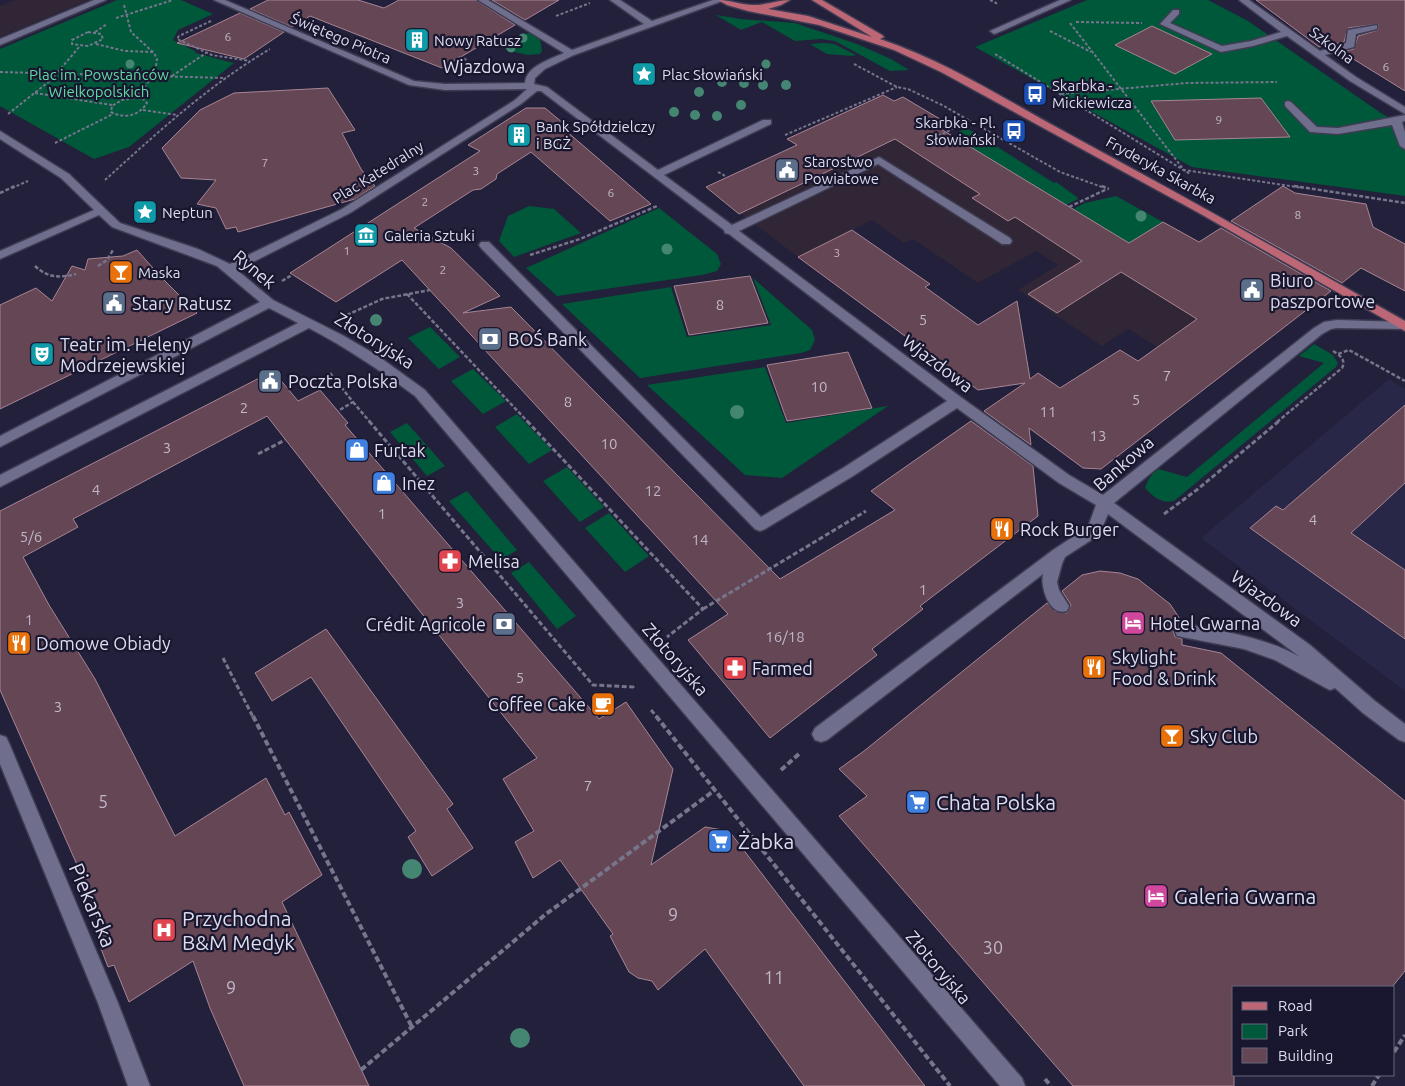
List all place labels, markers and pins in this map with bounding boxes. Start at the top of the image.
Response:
building icon: Nowy Ratusz [404,27,430,53]
place label: Nowy Ratusz [434,32,521,49]
place icon: Plac Słowiański [631,61,657,87]
place label: Plac Słowiański [662,66,763,83]
place label: Skarbka - Mickiewicza [1052,77,1132,111]
bus stop icon: Skarbka - Mickiewicza [1022,81,1048,107]
place label: Skarbka - Pl. Słowiański [915,114,996,148]
place label: Bank Spółdzielczy i BGŻ [536,118,655,152]
bus stop icon: Skarbka - Pl. Słowiański [1001,118,1027,144]
building icon: Bank Spółdzielczy i BGŻ [506,122,532,148]
place label: Starostwo Powiatowe [804,153,879,187]
public building icon: Starostwo Powiatowe [774,157,800,183]
place icon: Neptun [132,199,158,225]
place label: Neptun [162,204,213,221]
museum icon: Galeria Sztuki [353,222,379,248]
place label: Galeria Sztuki [384,227,475,244]
bar icon: Maska [108,259,134,285]
place label: Maska [138,264,181,281]
place label: Biuro paszportowe [1270,270,1375,311]
public building icon: Biuro paszportowe [1239,277,1265,303]
public building icon: Stary Ratusz [101,290,127,316]
place label: Stary Ratusz [132,293,232,313]
bank icon: BOŚ Bank [477,326,503,352]
place label: BOŚ Bank [508,328,587,349]
place label: Teatr im. Heleny Modrzejewskiej [60,334,191,375]
theatre icon: Teatr im. Heleny Modrzejewskiej [29,341,55,367]
public building icon: Poczta Polska [257,368,283,394]
place label: Poczta Polska [288,371,398,391]
shop icon: Furtak [344,437,370,463]
place label: Furtak [374,440,426,460]
shop icon: Inez [371,470,397,496]
place label: Inez [402,473,435,493]
restaurant icon: Rock Burger [989,516,1015,542]
place label: Rock Burger [1020,519,1119,539]
pharmacy icon: Melisa [437,548,463,574]
place label: Melisa [468,551,520,571]
hotel icon: Hotel Gwarna [1120,610,1146,636]
bank icon: Crédit Agricole [491,611,517,637]
place label: Hotel Gwarna [1150,613,1260,633]
place label: Crédit Agricole [365,614,486,634]
restaurant icon: Domowe Obiady [6,630,32,656]
place label: Domowe Obiady [36,633,171,653]
place label: Skylight Food & Drink [1112,647,1216,688]
restaurant icon: Skylight Food & Drink [1081,654,1107,680]
pharmacy icon: Farmed [722,655,748,681]
place label: Farmed [752,658,813,678]
cafe icon: Coffee Cake [590,691,616,717]
place label: Coffee Cake [488,694,586,714]
bar icon: Sky Club [1159,723,1185,749]
place label: Sky Club [1190,726,1258,746]
supermarket icon: Chata Polska [905,789,931,815]
place label: Chata Polska [936,790,1056,814]
supermarket icon: Żabka [707,828,733,854]
place label: Żabka [738,829,794,853]
hotel icon: Galeria Gwarna [1143,883,1169,909]
place label: Galeria Gwarna [1174,884,1316,908]
place label: Przychodna B&M Medyk [182,906,295,954]
hospital icon: Przychodna B&M Medyk [151,917,177,943]

